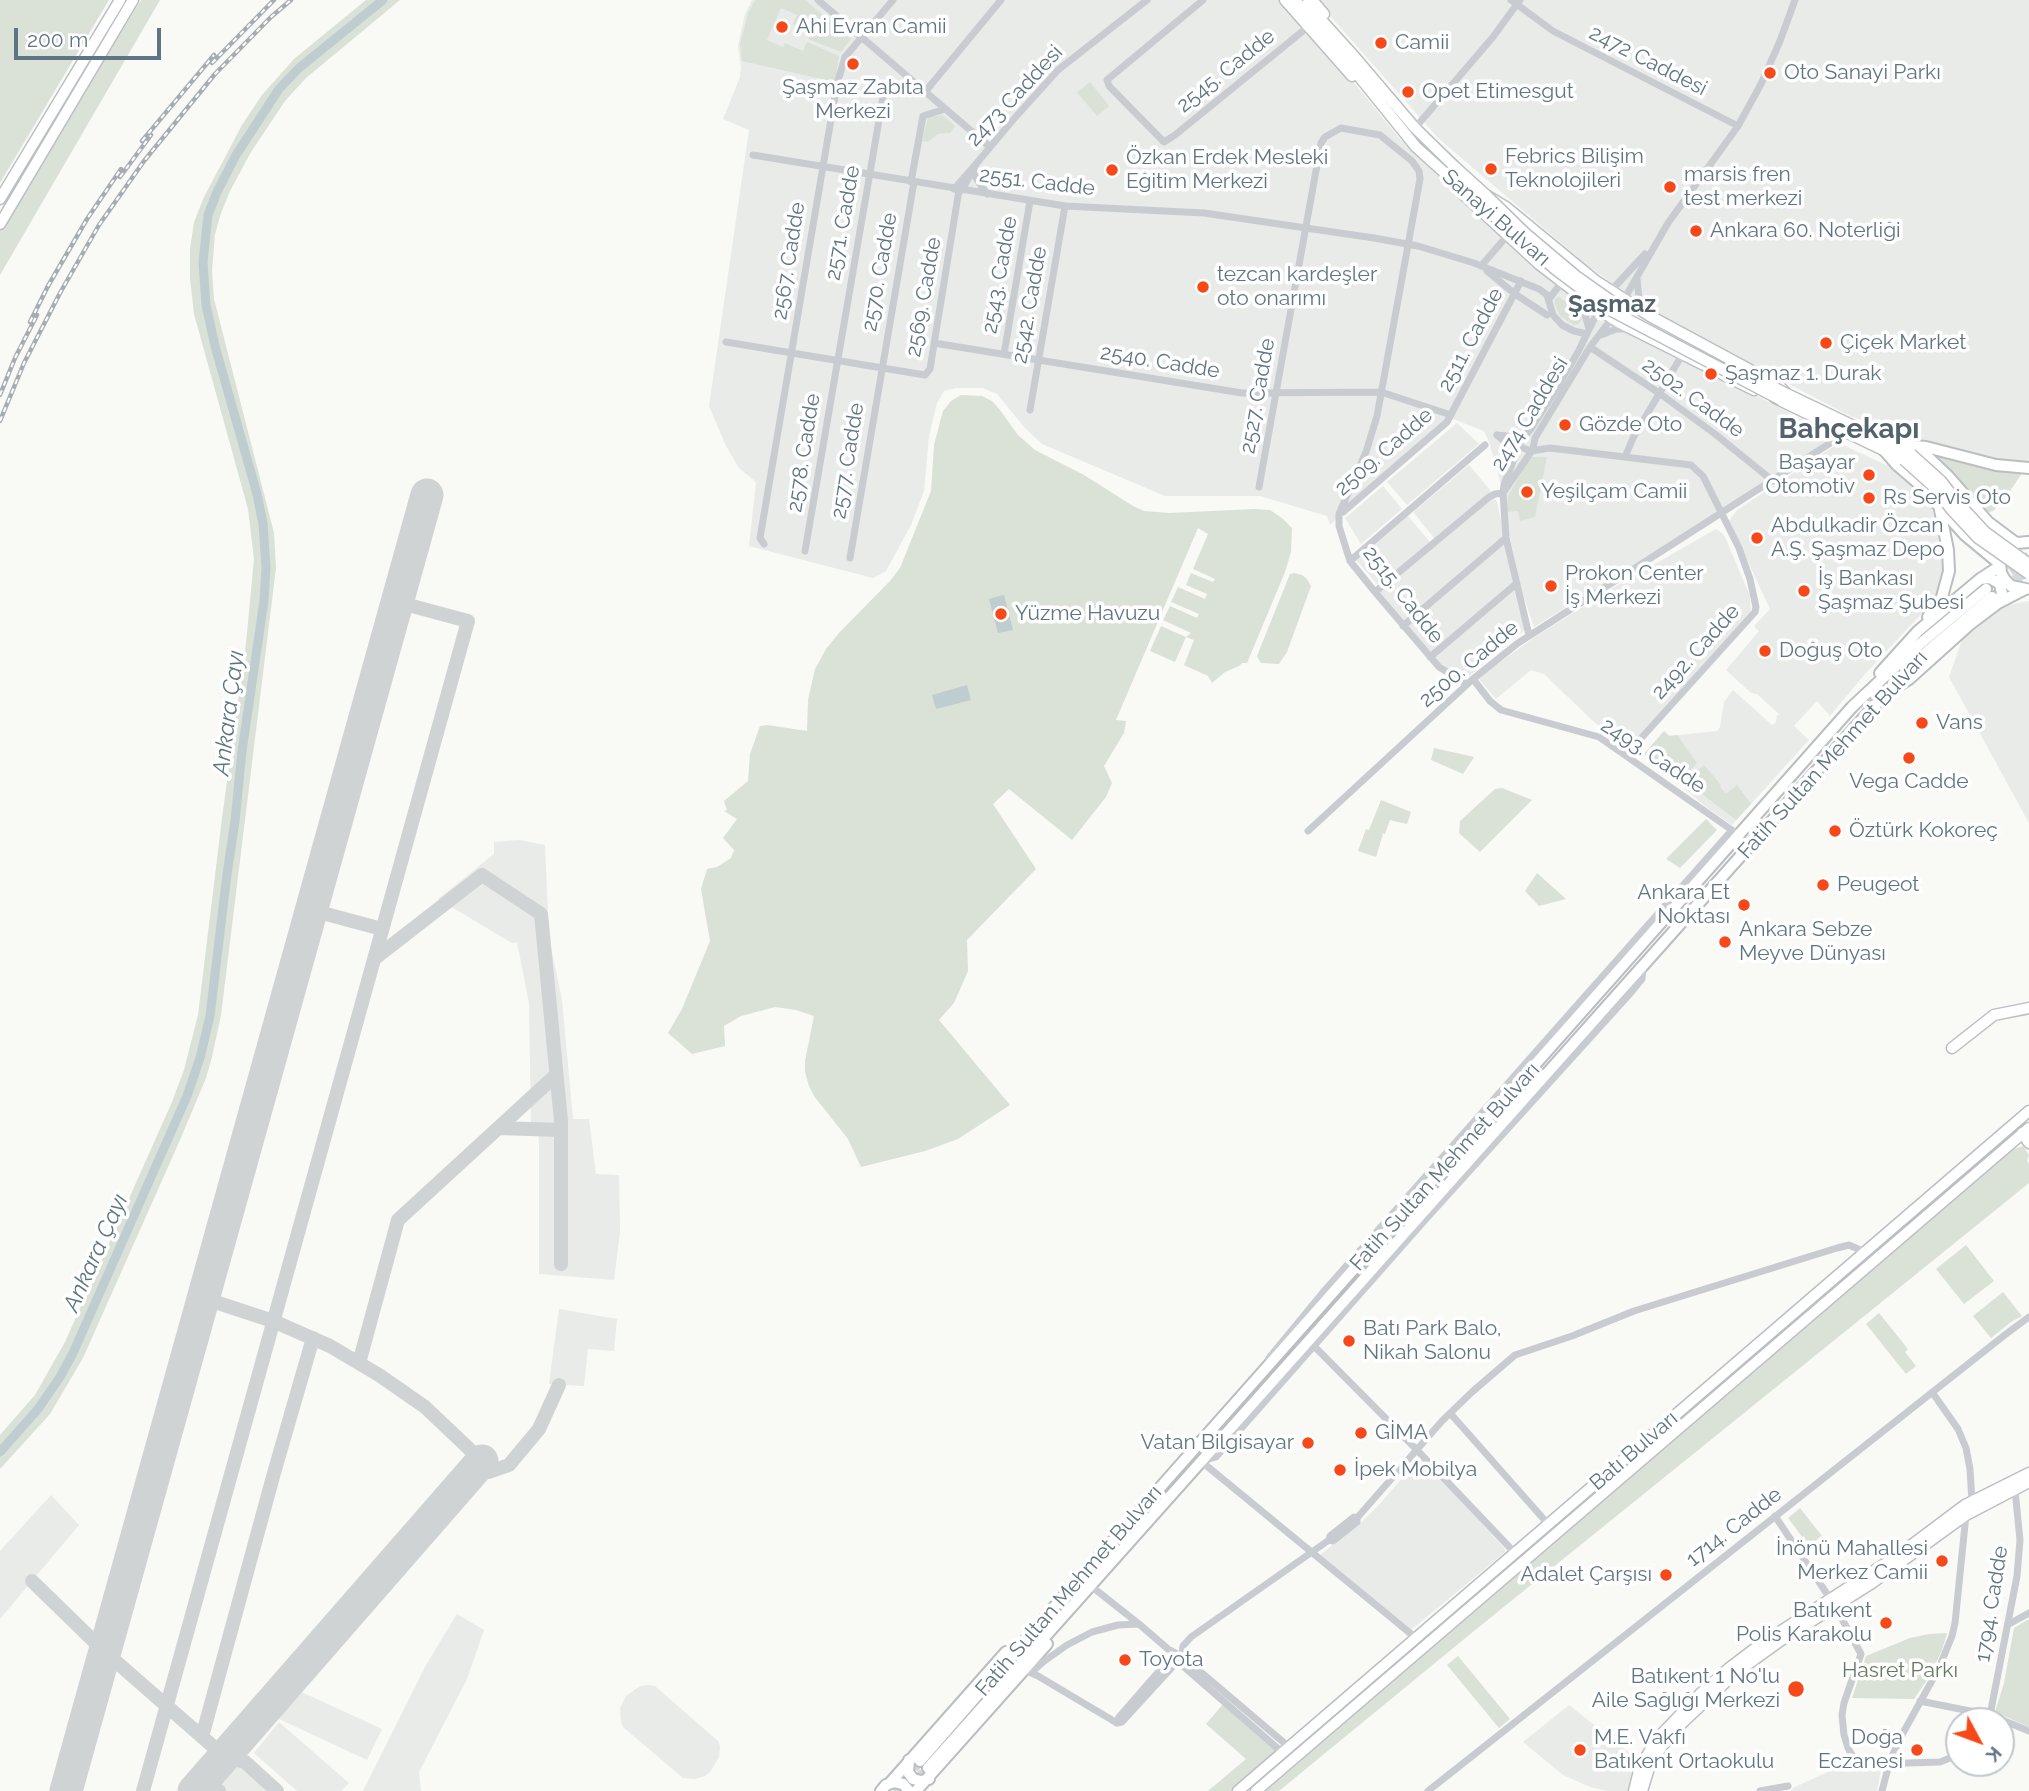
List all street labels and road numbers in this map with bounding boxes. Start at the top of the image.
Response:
street label: 2472 Caddesi [1585,21,1711,101]
street label: 2545. Cadde [1172,24,1280,118]
street label: 2473 Caddesi [962,40,1068,152]
street label: 2551. Cadde [978,162,1096,202]
street label: 2571. Cadde [821,164,865,282]
street label: Sanayi Bulvarı [1437,164,1555,272]
street label: 2567. Cadde [767,200,811,322]
street label: 2570. Cadde [857,211,903,333]
street label: 2543. Cadde [977,214,1023,336]
street label: 2569. Cadde [901,235,947,359]
street label: 2542. Cadde [1007,245,1053,365]
street label: 2511. Cadde [1433,284,1509,396]
street label: 2527. Cadde [1235,336,1281,456]
street label: 2540. Cadde [1099,340,1221,384]
street label: 2474 Caddesi [1486,353,1574,475]
street label: 2502. Cadde [1637,353,1749,443]
street label: 2578. Cadde [782,392,826,514]
street label: 2577. Cadde [826,401,870,521]
street label: 2509. Cadde [1330,403,1438,501]
street label: 2515. Cadde [1357,541,1449,649]
street label: 2492. Cadde [1647,599,1745,705]
street label: 2500. Cadde [1414,615,1524,713]
street label: Fatih Sultan Mehmet Bulvarı [1733,646,1933,864]
street label: 2493. Cadde [1596,713,1710,799]
street label: Fatih Sultan Mehmet Bulvarı [1345,1058,1545,1276]
street label: Batı Bulvarı [1585,1406,1683,1496]
street label: Fatih Sultan Mehmet Bulvarı [970,1480,1168,1702]
street label: 1714. Cadde [1681,1482,1787,1572]
street label: 1794. Cadde [1970,1544,2014,1664]

